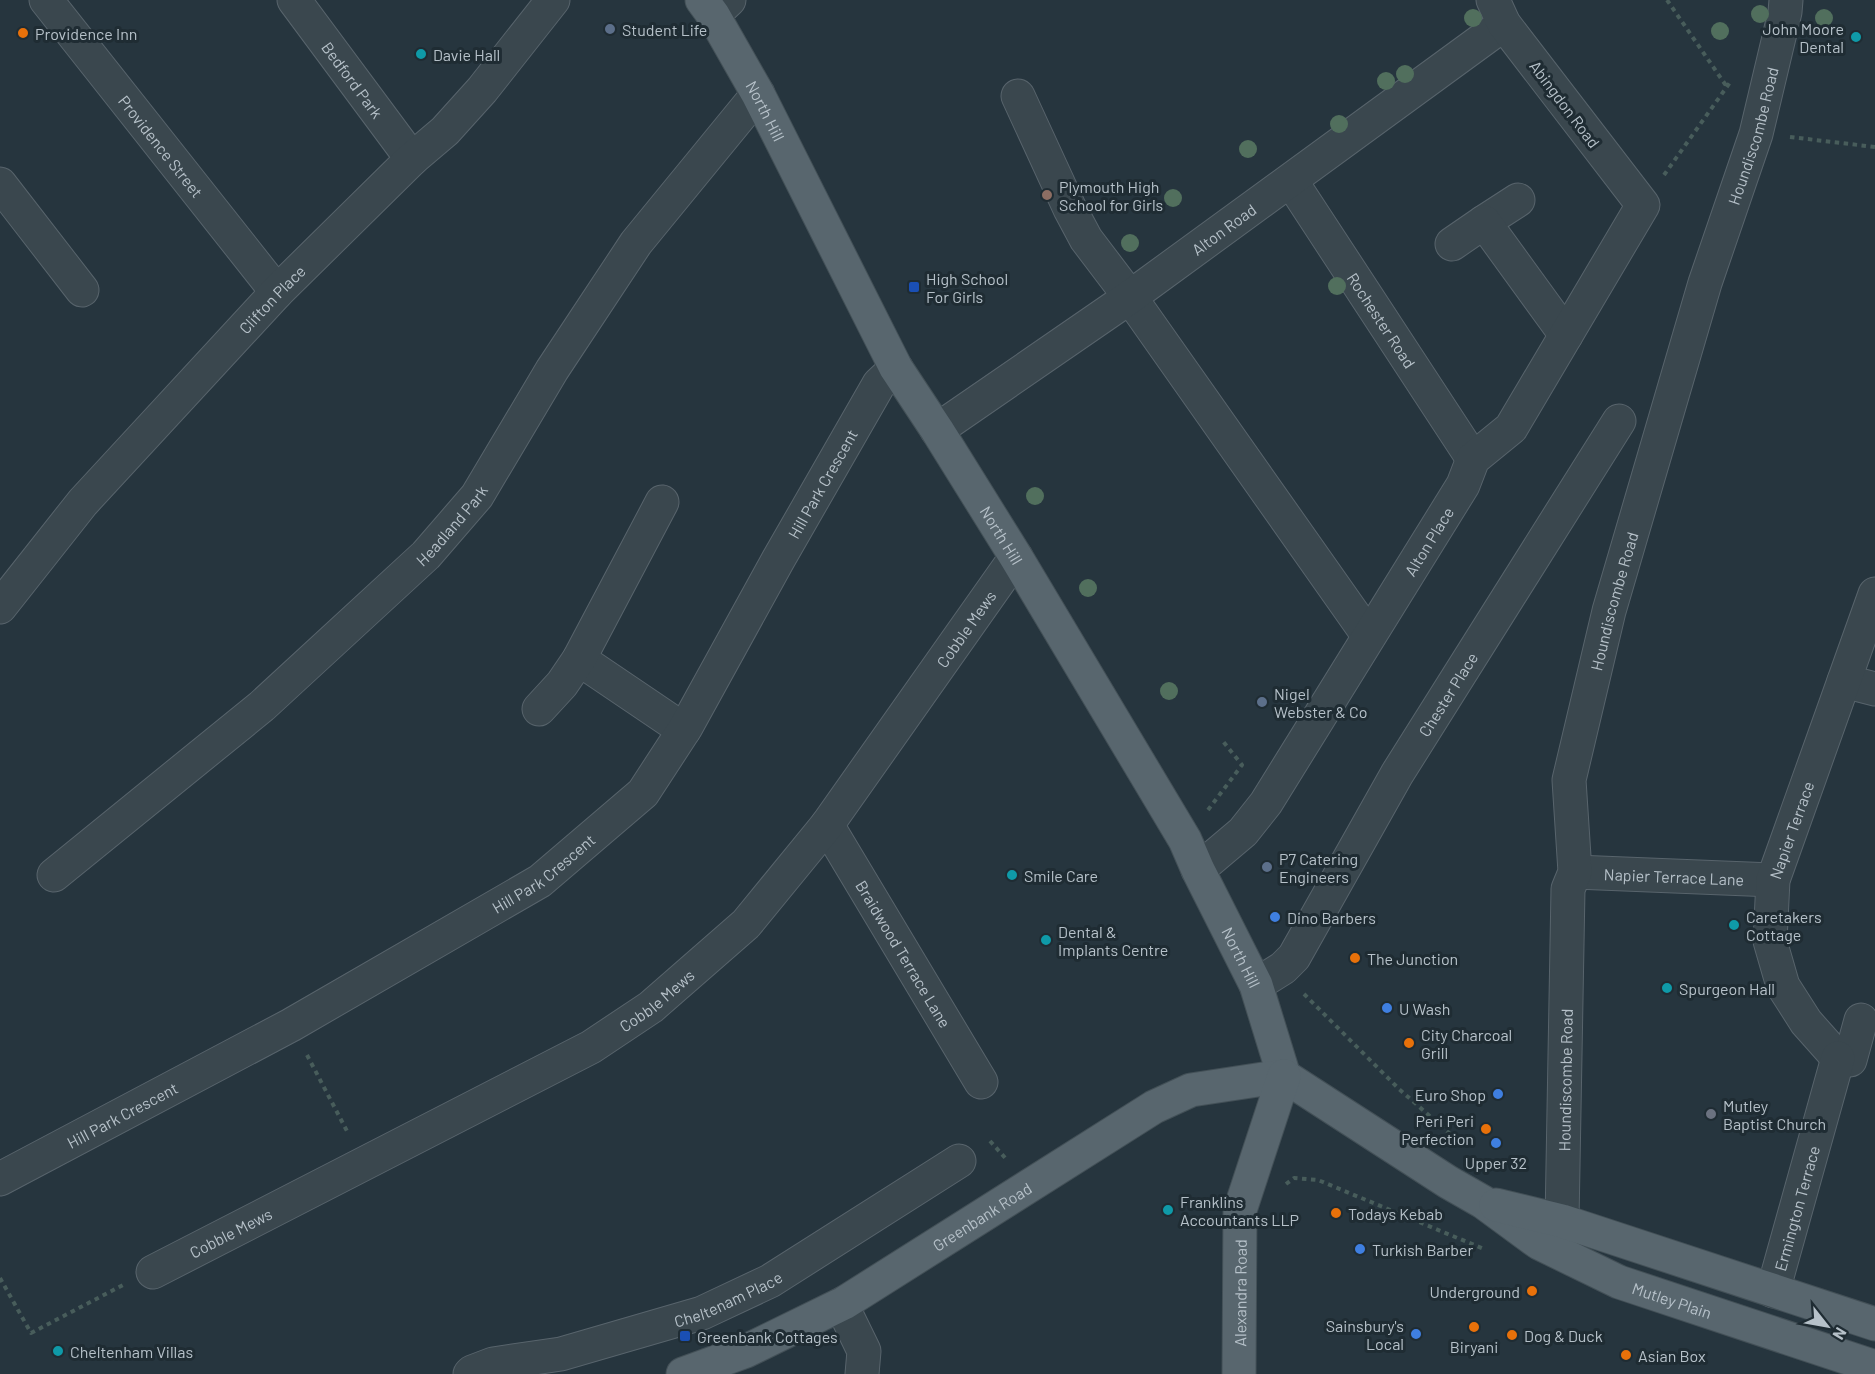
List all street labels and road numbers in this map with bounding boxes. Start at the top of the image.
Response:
street label: Bedford Park [318,38,388,121]
street label: Abingdon Road [1526,57,1604,151]
street label: Houndiscombe Road [1723,65,1781,207]
street label: North Hill [743,77,789,144]
street label: Providence Street [115,91,208,201]
street label: Alton Road [1187,199,1259,259]
street label: Clifton Place [234,261,309,337]
street label: Rochester Road [1344,269,1420,371]
street label: Hill Park Crescent [783,426,861,541]
street label: Headland Park [412,482,491,569]
street label: North Hill [977,502,1027,567]
street label: Alton Place [1400,503,1457,579]
street label: Houndiscombe Road [1586,530,1641,672]
street label: Cobble Mews [932,586,999,671]
street label: Chester Place [1414,648,1481,740]
street label: Napier Terrace [1765,778,1817,881]
street label: Hill Park Crescent [488,829,598,916]
street label: Napier Terrace Lane [1603,864,1744,888]
street label: Braidwood Terrace Lane [853,877,955,1031]
street label: North Hill [1219,924,1265,990]
street label: Cobble Mews [615,965,697,1035]
street label: Houndiscombe Road [1554,1008,1575,1152]
street label: Hill Park Crescent [63,1077,181,1152]
street label: Ermington Terrace [1770,1143,1823,1273]
street label: Greenbank Road [929,1178,1035,1254]
street label: Cobble Mews [186,1203,275,1261]
street label: Alexandra Road [1230,1239,1249,1347]
street label: Cheltenam Place [672,1267,785,1330]
street label: Mutley Plain [1630,1278,1714,1322]

